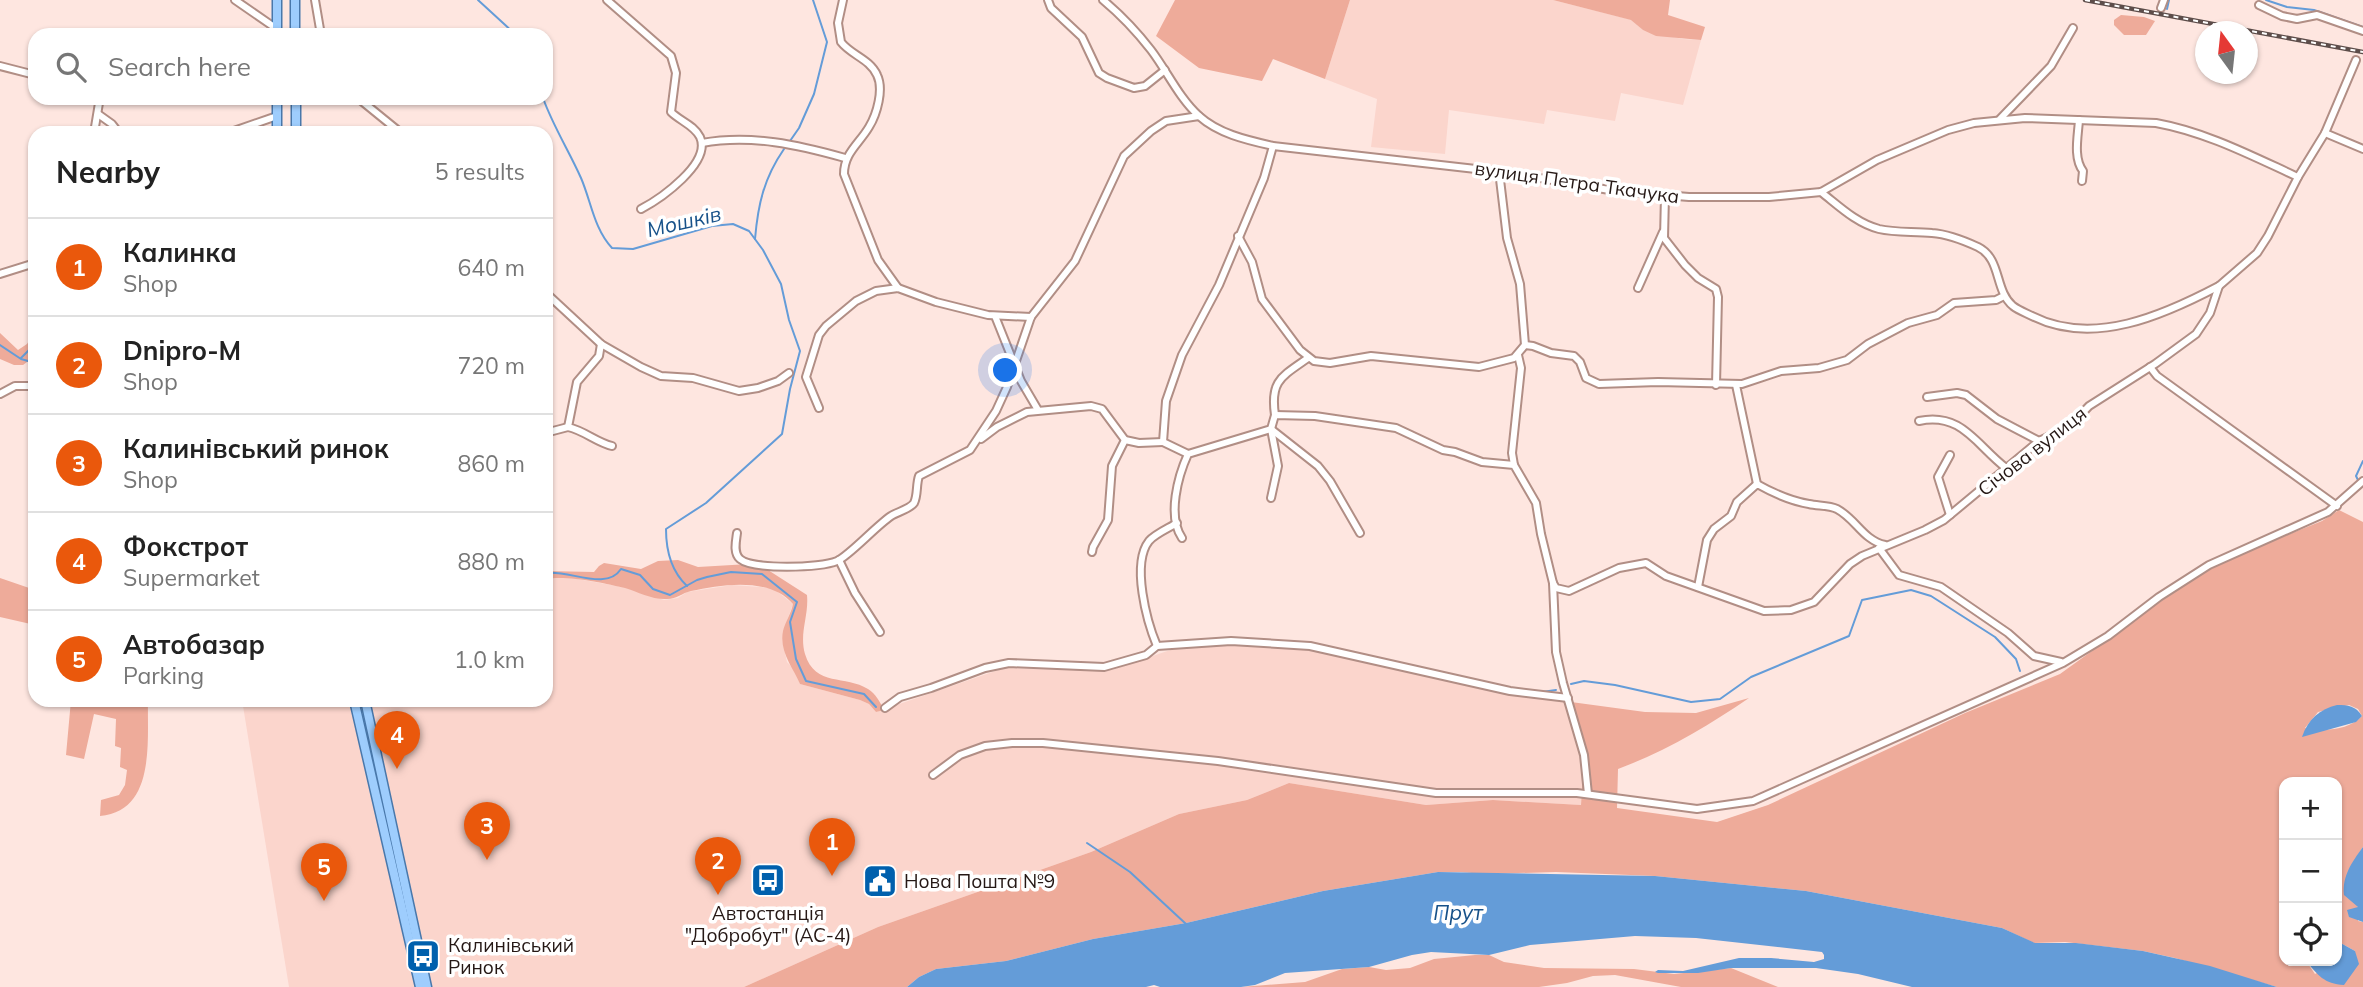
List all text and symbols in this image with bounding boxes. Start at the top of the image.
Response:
north arrow [2195,21,2258,84]
search box [28,28,553,105]
icon: search [52,48,90,86]
text: Search here [108,50,251,83]
text: Nearby [56,153,160,191]
street label: вулиця Петра Ткачука [1473,156,1681,208]
text: 5 results [435,157,525,186]
water label: Мошків [644,200,724,242]
text: Калинка [123,236,237,269]
text: 1 [72,253,86,282]
text: 640 m [457,253,525,282]
text: Shop [123,269,178,298]
text: Dnipro-M [123,334,241,367]
text: 2 [72,351,86,380]
text: 720 m [457,351,525,380]
your location [988,353,1022,387]
text: Shop [123,367,178,396]
street label: Січова вулиця [1973,401,2091,501]
text: Калинівський ринок [123,432,389,465]
text: 3 [72,449,86,478]
text: 860 m [457,449,525,478]
text: Shop [123,465,178,494]
text: Фокстрот [123,530,248,563]
text: 4 [72,547,86,576]
text: 880 m [457,547,525,576]
text: Supermarket [123,563,260,592]
text: Автобазар [123,628,265,661]
text: 5 [72,645,86,674]
text: 1.0 km [454,645,525,674]
text: Parking [123,661,204,690]
pin: 4 [374,711,420,769]
map controls [2279,777,2342,966]
button: + [2279,777,2342,840]
pin: 3 [464,802,510,860]
pin: 1 [809,818,855,876]
pin: 2 [695,837,741,895]
button: − [2279,840,2342,903]
pin: 5 [301,843,347,901]
bus stop icon: Автостанція "Добробут" (АС-4) [749,861,787,899]
public building icon: Нова Пошта №9 [861,862,899,900]
place label: Нова Пошта №9 [904,869,1055,893]
water label: Прут [1433,899,1484,925]
place label: Автостанція "Добробут" (АС-4) [685,901,851,947]
button: locate [2279,903,2342,966]
place label: Калинівський Ринок [448,933,574,979]
bus stop icon: Калинівський Ринок [404,937,442,975]

